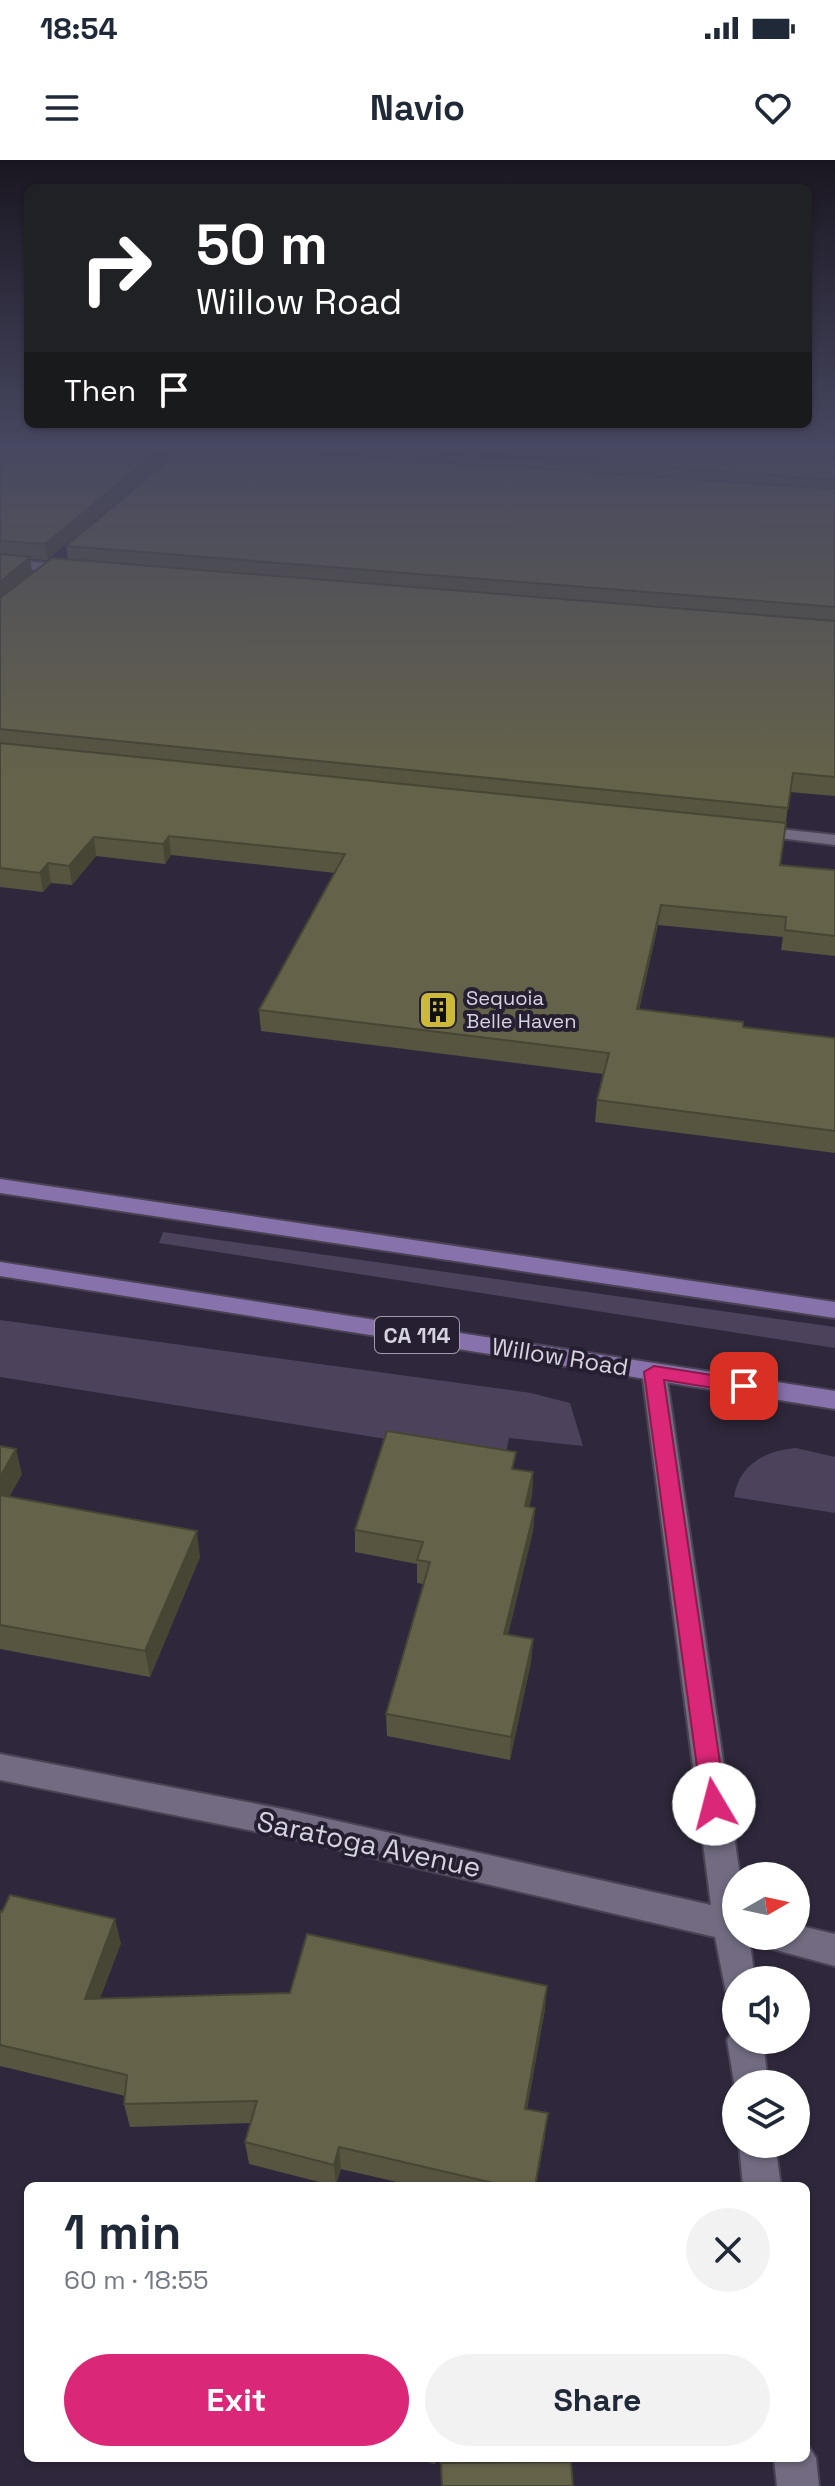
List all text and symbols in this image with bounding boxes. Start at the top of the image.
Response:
text: 18:54 [40,9,118,48]
text: Navio [370,85,465,131]
icon: menu [40,86,84,130]
icon: heart [751,86,795,130]
text: 50 m [196,209,328,280]
icon: right [64,216,168,320]
text: Willow Road [196,279,402,325]
icon: arrive [152,368,196,412]
text: Then [64,371,136,410]
place label: Sequoia Belle Haven [466,985,576,1034]
building icon: Sequoia Belle Haven [417,989,459,1031]
road number: CA 114 [375,1317,459,1353]
street label: Willow Road [490,1330,630,1383]
pin [710,1352,778,1420]
icon: arrive [722,1364,766,1408]
position arrow [672,1762,756,1846]
street label: Saratoga Avenue [254,1803,484,1885]
north arrow [722,1862,810,1950]
map controls [722,1862,810,2158]
button: sound [722,1966,810,2054]
button: layers [722,2070,810,2158]
text: 1 min [64,2202,181,2263]
button: close [686,2208,770,2292]
text: 60 m · 18:55 [64,2263,209,2297]
button: Exit [64,2354,409,2446]
button: Share [425,2354,770,2446]

